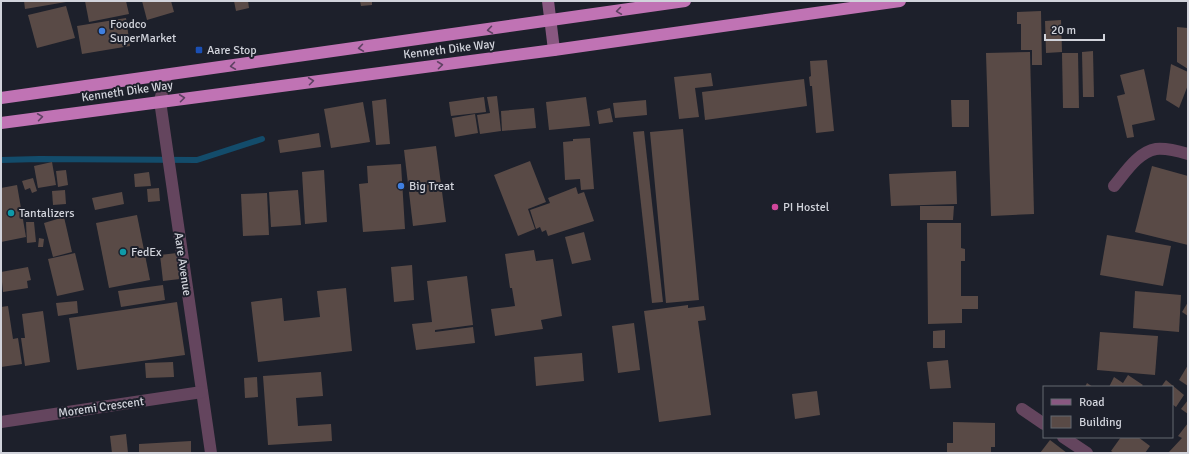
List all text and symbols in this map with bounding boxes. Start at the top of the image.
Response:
one-way arrow [616,6,622,15]
scale bar [1045,16,1104,42]
place label: Foodco SuperMarket [110,17,176,46]
text: 20 m [1051,23,1076,38]
one-way arrow [487,25,493,34]
marker: Foodco SuperMarket [97,26,107,36]
street label: Kenneth Dike Way [402,36,496,63]
place label: Aare Stop [207,43,257,58]
one-way arrow [358,43,364,52]
marker: Aare Stop [194,45,204,55]
one-way arrow [230,61,236,70]
one-way arrow [437,61,443,70]
one-way arrow [308,77,314,86]
street label: Kenneth Dike Way [80,78,174,105]
one-way arrow [179,94,185,103]
one-way arrow [37,113,43,122]
place label: Big Treat [409,179,454,194]
marker: Big Treat [396,181,406,191]
place label: PI Hostel [783,200,830,215]
marker: PI Hostel [770,202,780,212]
place label: Tantalizers [19,206,75,221]
marker: Tantalizers [6,208,16,218]
street label: Aare Avenue [171,231,194,297]
place label: FedEx [131,245,162,260]
marker: FedEx [118,247,128,257]
legend [1043,386,1173,438]
street label: Moremi Crescent [57,394,145,421]
text: Road [1079,395,1105,410]
text: Building [1079,415,1122,430]

